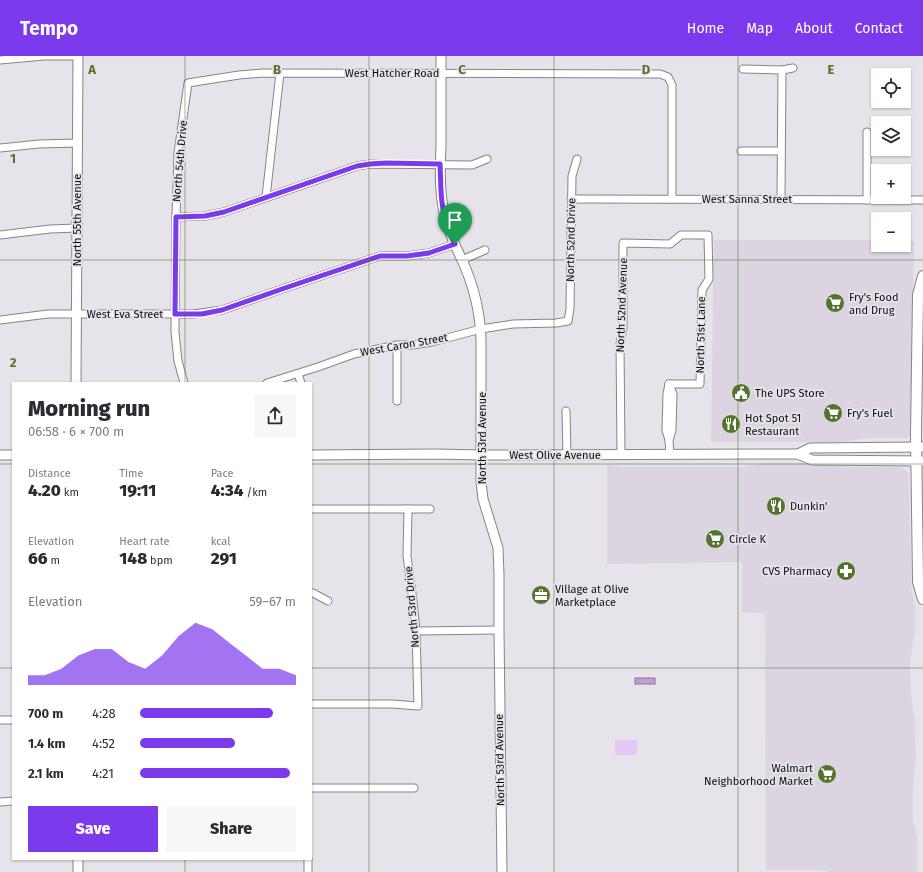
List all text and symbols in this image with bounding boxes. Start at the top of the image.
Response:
text: Tempo [20,17,78,40]
text: Home [687,20,724,37]
text: Map [746,20,773,37]
text: About [795,20,833,37]
text: Contact [855,20,903,37]
text: A [87,62,96,77]
text: B [273,62,281,77]
text: C [458,62,466,77]
text: D [642,62,651,77]
text: E [828,62,835,77]
street label: West Hatcher Road [345,67,439,80]
map controls [871,68,911,252]
button: locate [871,68,911,108]
button: layers [871,116,911,156]
street label: North 54th Drive [170,120,190,202]
text: 1 [10,151,16,166]
button: + [871,164,911,204]
street label: North 55th Avenue [71,174,84,266]
street label: West Sanna Street [702,193,792,206]
street label: North 52nd Drive [564,198,578,282]
pin [438,203,472,244]
icon: arrive [444,209,466,231]
button: − [871,212,911,252]
street label: North 52nd Avenue [614,257,630,353]
place label: Fry's Food and Drug [849,291,898,317]
supermarket icon: Fry's Food and Drug [824,292,846,314]
street label: North 51st Lane [694,296,708,374]
street label: West Eva Street [87,308,163,321]
street label: West Caron Street [359,331,449,359]
text: 2 [10,355,17,370]
public building icon: The UPS Store [730,382,752,404]
place label: The UPS Store [755,387,825,400]
street label: North 53rd Avenue [476,392,489,484]
text: Morning run [28,395,150,422]
button: share [254,395,296,437]
supermarket icon: Fry's Fuel [822,402,844,424]
place label: Fry's Fuel [847,407,893,420]
place label: Hot Spot 51 Restaurant [745,412,801,438]
restaurant icon: Hot Spot 51 Restaurant [720,413,742,435]
text: 06:58 · 6 × 700 m [28,424,124,439]
street label: West Olive Avenue [509,449,601,462]
text: Distance [28,467,71,480]
text: Time [119,467,144,480]
text: Pace [211,467,233,480]
text: 4.20 [28,480,61,501]
text: 19:11 [119,480,156,501]
text: 4:34 [211,480,244,501]
text: km [61,486,79,499]
text: /km [244,486,267,499]
restaurant icon: Dunkin' [765,495,787,517]
place label: Dunkin' [790,500,827,513]
supermarket icon: Circle K [704,528,726,550]
place label: Circle K [729,533,767,546]
text: Elevation [28,535,74,548]
text: Heart rate [119,535,169,548]
text: kcal [211,535,230,548]
text: 66 [28,548,47,569]
text: 148 [119,548,147,569]
text: 291 [211,548,237,569]
text: m [47,554,60,567]
text: bpm [147,554,173,567]
pharmacy icon: CVS Pharmacy [835,560,857,582]
place label: CVS Pharmacy [762,565,833,578]
street label: North 53rd Drive [402,566,422,648]
place label: Village at Olive Marketplace [555,583,629,609]
office icon: Village at Olive Marketplace [530,584,552,606]
text: Elevation [28,594,82,609]
text: 59–67 m [249,594,296,609]
text: 700 m [28,706,63,721]
text: 4:28 [92,706,116,721]
street label: North 53rd Avenue [493,714,507,806]
text: 1.4 km [28,736,65,751]
text: 4:52 [92,736,115,751]
place label: Walmart Neighborhood Market [704,762,813,788]
supermarket icon: Walmart Neighborhood Market [816,763,838,785]
text: 2.1 km [28,766,64,781]
text: 4:21 [92,766,114,781]
button: Save [28,806,158,852]
button: Share [166,806,296,852]

